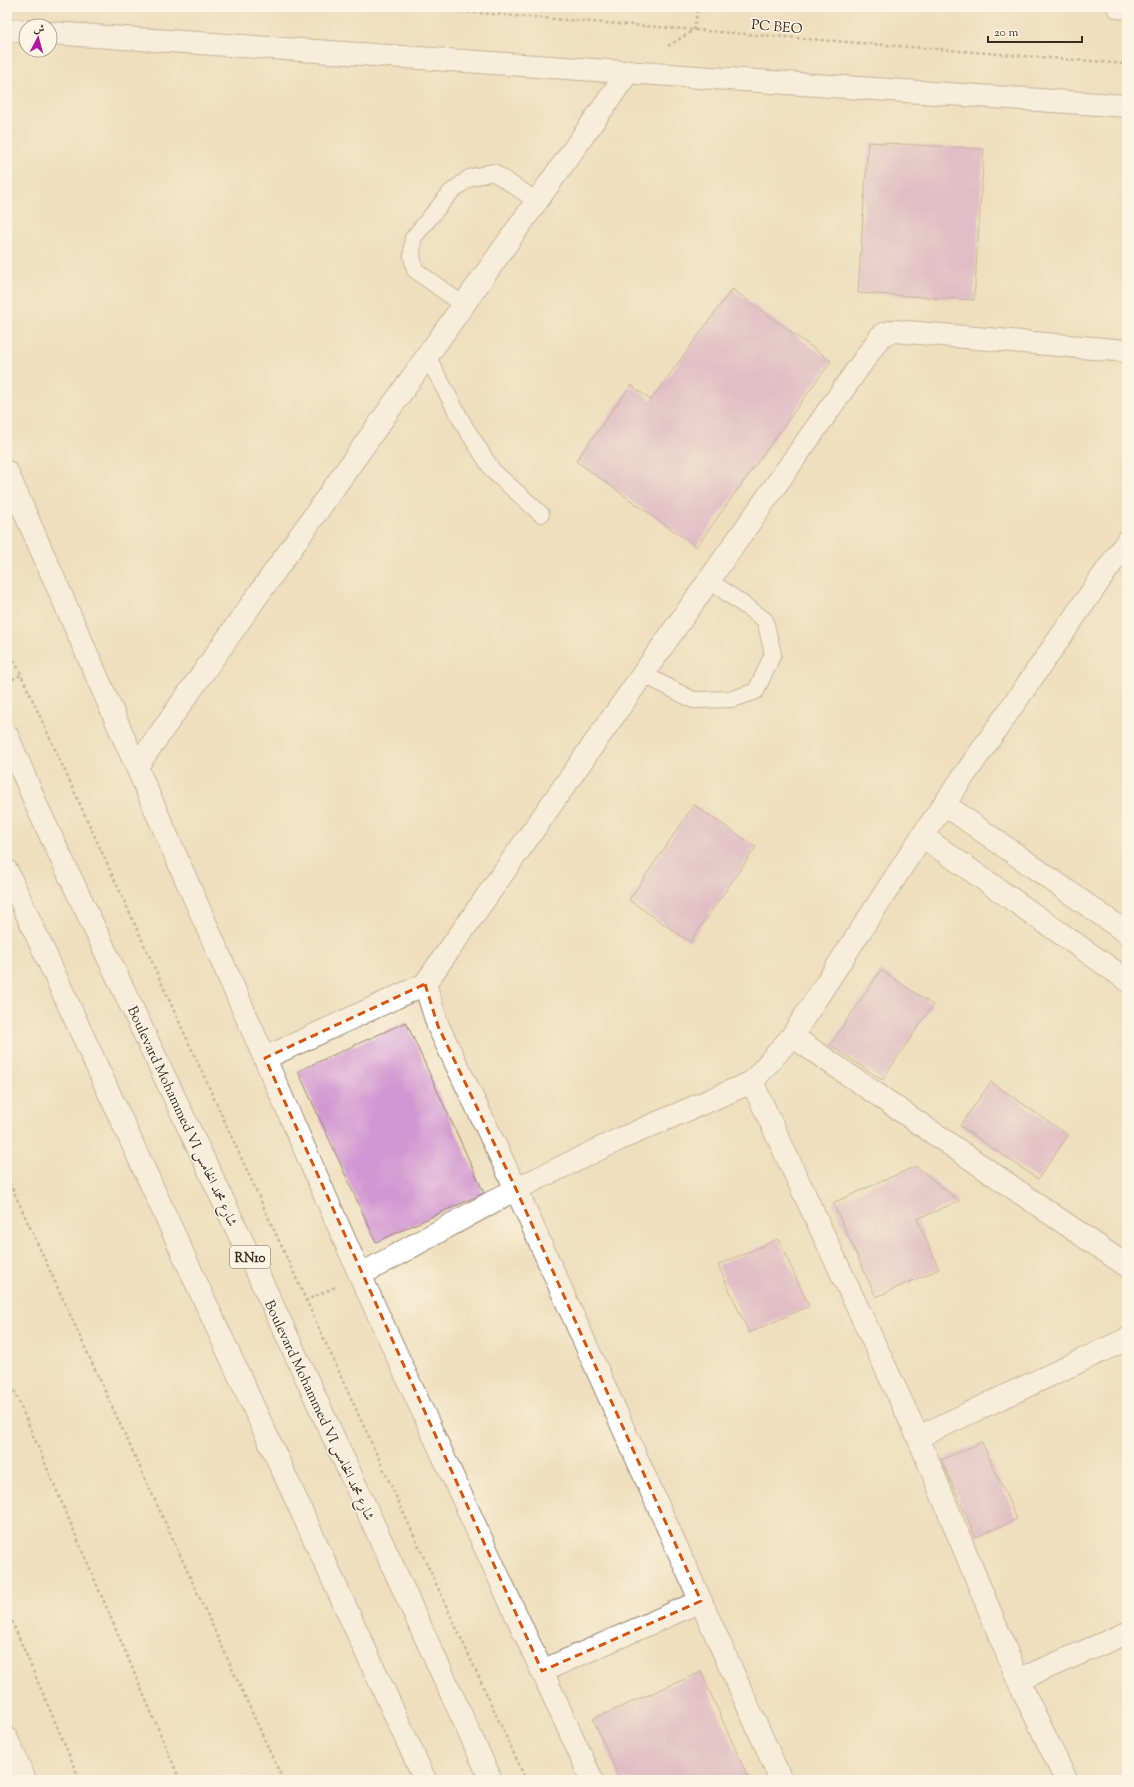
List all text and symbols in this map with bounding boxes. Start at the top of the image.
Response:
street label: PC BEO [750,16,803,40]
north arrow [18,18,58,58]
scale bar [988,18,1082,44]
text: ش [33,21,45,38]
text: 20 m [994,24,1019,42]
street label: Boulevard Mohammed VI شارع محمد الخامس [121,1003,241,1230]
road number: RN10 [230,1246,270,1268]
street label: Boulevard Mohammed VI شارع محمد الخامس [258,1297,378,1524]

